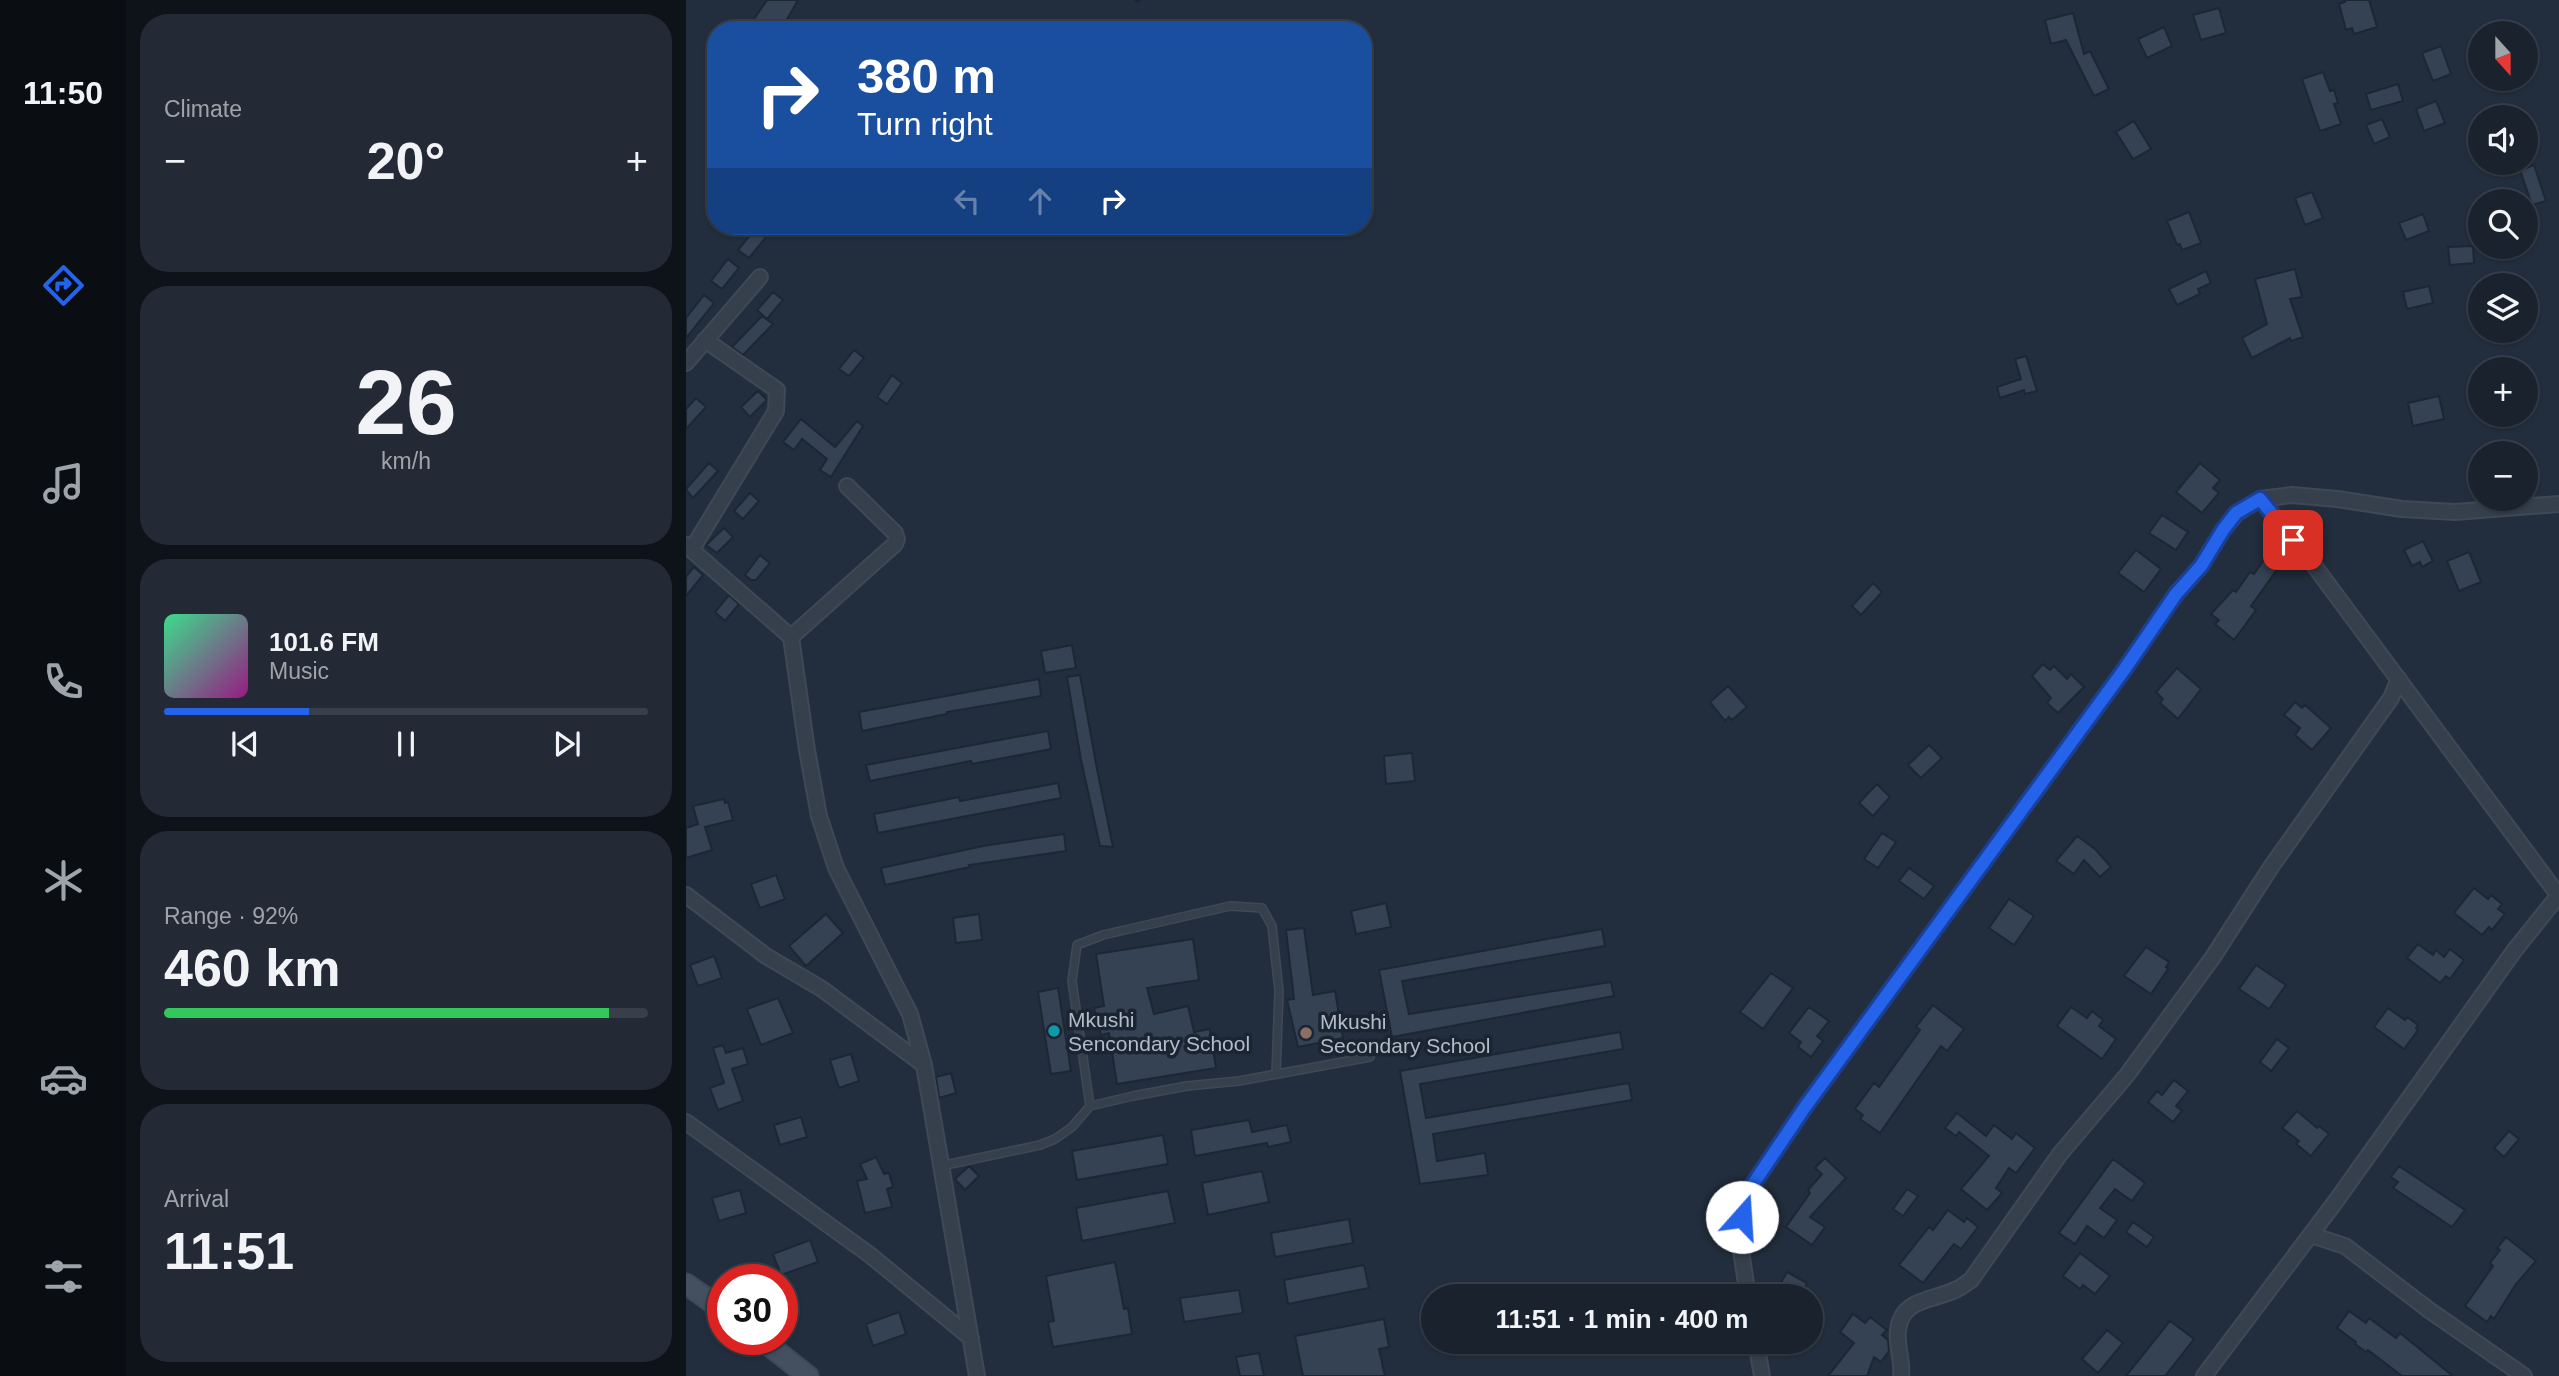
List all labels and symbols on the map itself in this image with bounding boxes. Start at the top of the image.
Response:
north arrow [2468,21,2538,91]
pin [2263,510,2323,570]
place label: Mkushi Sencondary School [1068,1008,1250,1055]
place label: Mkushi Secondary School [1320,1010,1490,1057]
marker: Mkushi Sencondary School [1046,1023,1062,1039]
marker: Mkushi Secondary School [1298,1025,1314,1041]
position arrow [1705,1180,1779,1254]
speed limit sign: 30 [707,1264,798,1355]

